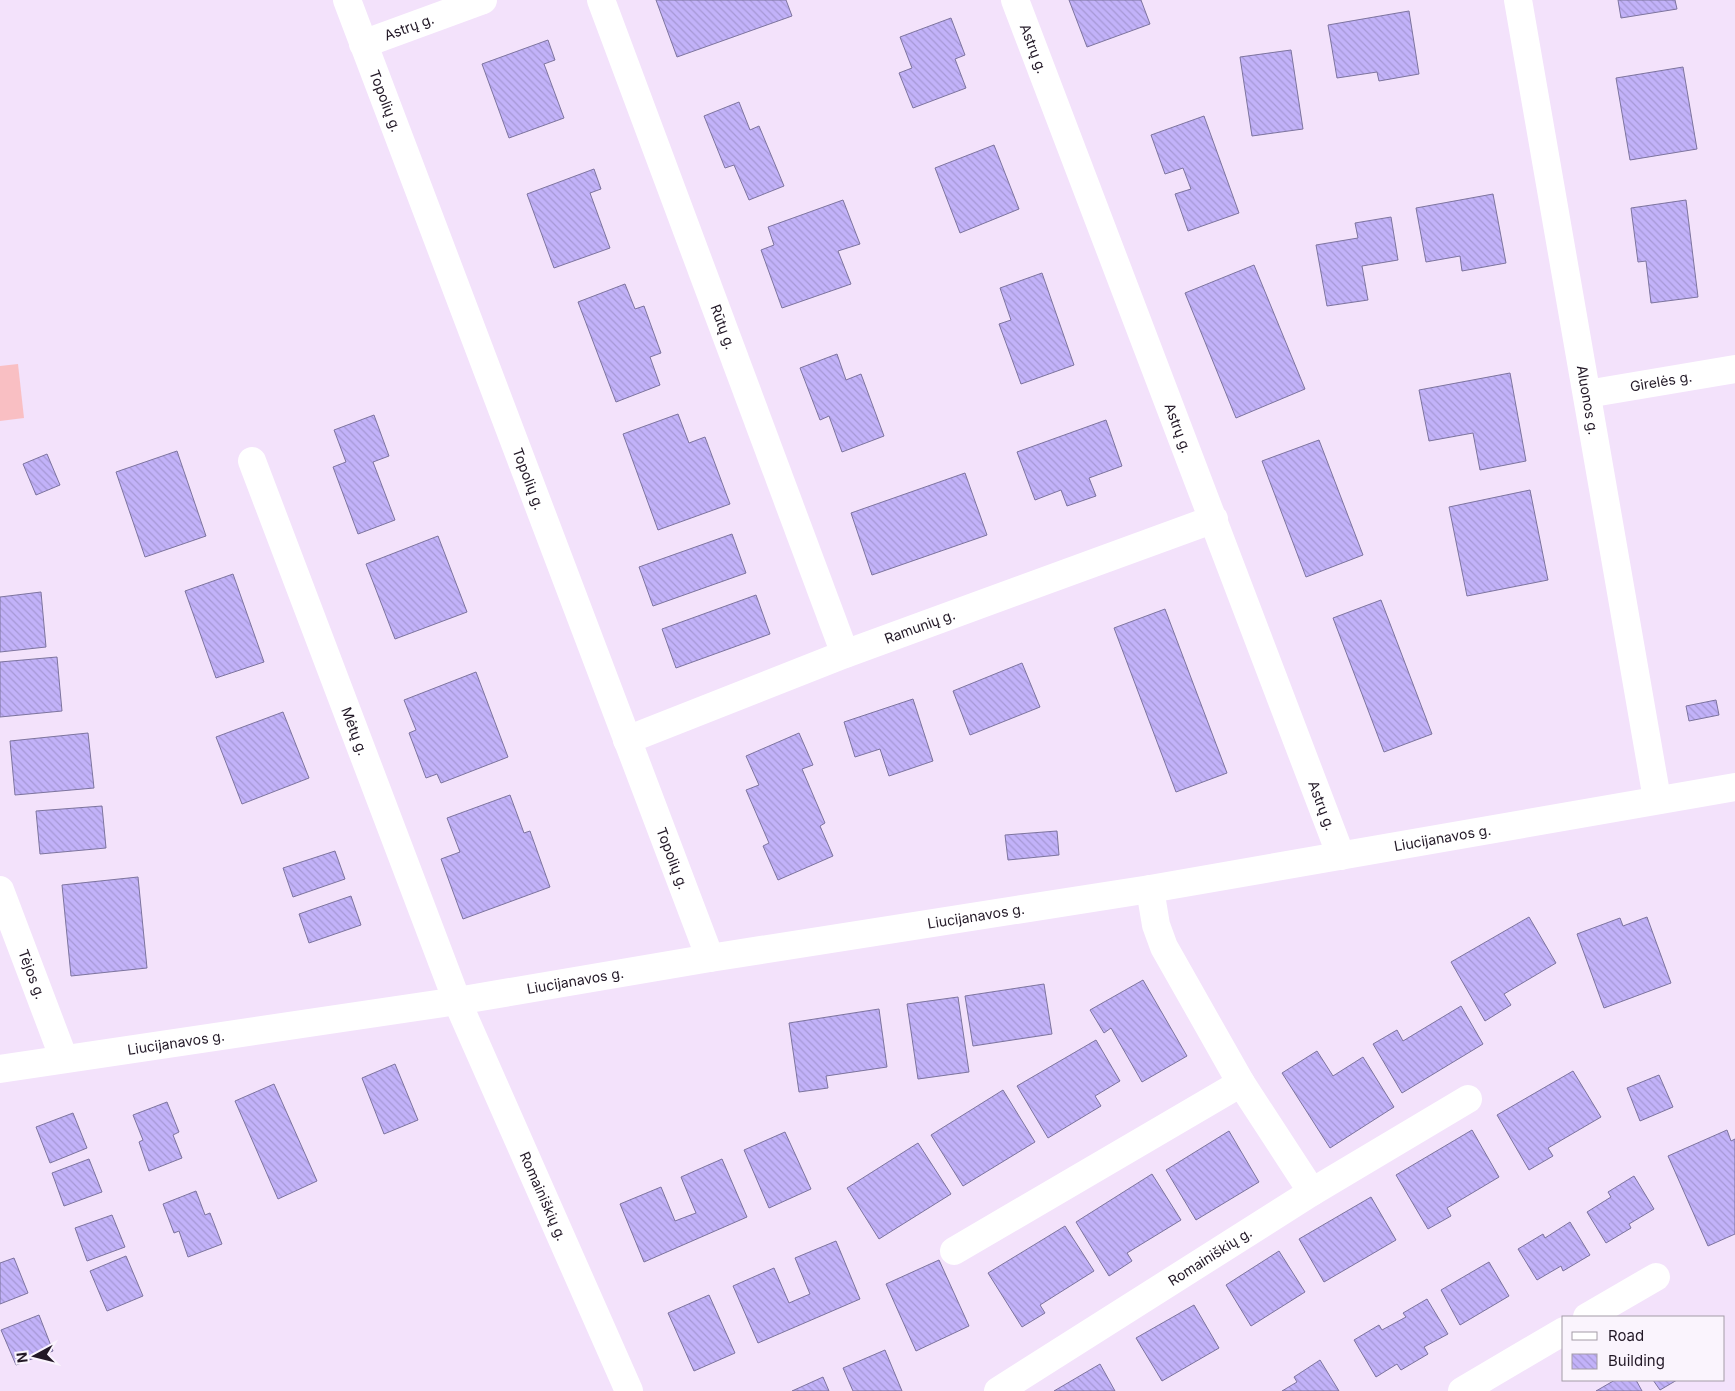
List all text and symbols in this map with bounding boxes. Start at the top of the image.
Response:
street label: Astrų g. [382,10,436,44]
street label: Astrų g. [1017,21,1051,76]
street label: Topolių g. [366,67,405,134]
street label: Rūtų g. [707,302,740,352]
street label: Aluonos g. [1574,364,1602,436]
street label: Girelės g. [1629,367,1693,395]
street label: Astrų g. [1161,401,1196,455]
street label: Topolių g. [509,445,548,512]
street label: Ramunių g. [882,605,957,647]
street label: Mėtų g. [338,704,372,758]
street label: Astrų g. [1305,778,1339,833]
street label: Liucijanavos g. [1393,821,1492,854]
street label: Topolių g. [653,825,692,892]
street label: Liucijanavos g. [926,900,1026,932]
street label: Tėjos g. [15,947,49,1001]
street label: Liucijanavos g. [525,964,625,997]
street label: Liucijanavos g. [126,1027,226,1058]
street label: Romainiškių g. [516,1149,571,1243]
street label: Romainiškių g. [1165,1223,1255,1289]
legend [1562,1316,1725,1381]
text: Road [1608,1326,1644,1345]
north arrow [10,1331,60,1381]
text: N [13,1351,31,1364]
text: Building [1608,1351,1665,1370]

